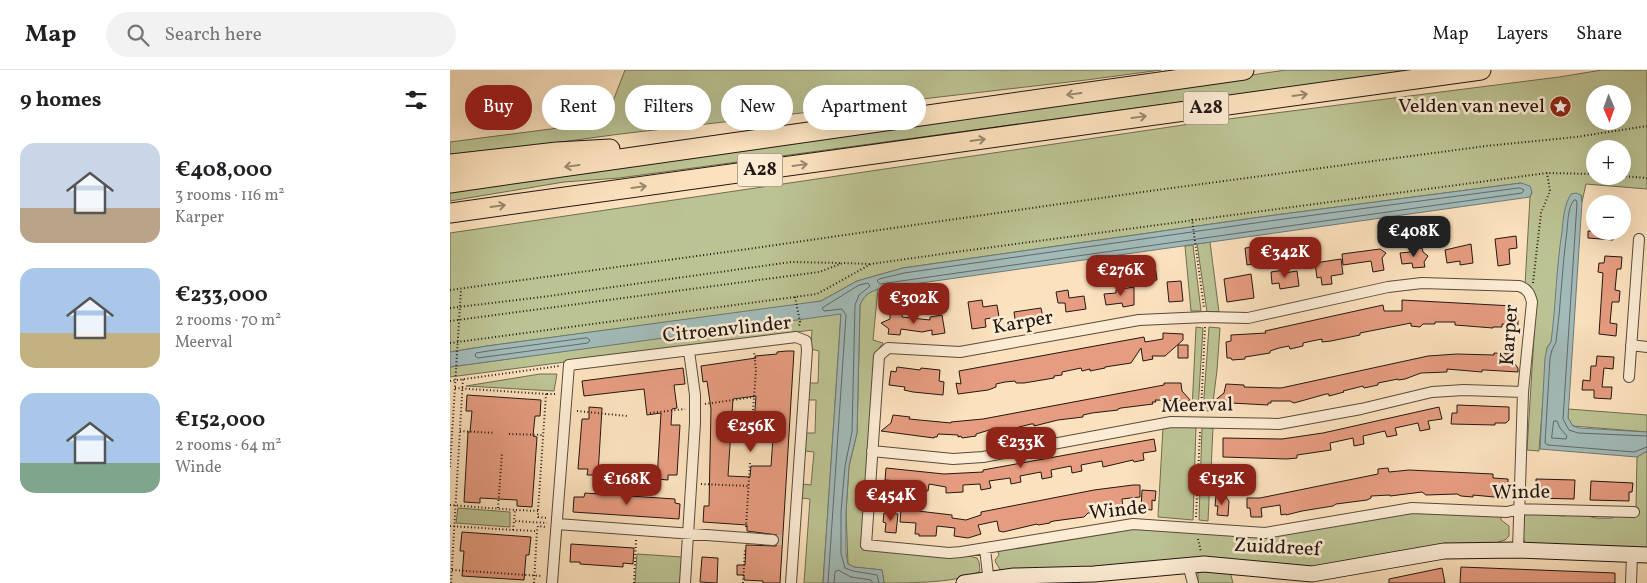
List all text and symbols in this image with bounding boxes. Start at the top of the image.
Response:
search box [106,12,456,57]
text: Map [25,18,76,52]
icon: search [124,21,152,49]
text: Search here [164,22,262,48]
text: Map [1432,22,1468,47]
text: Layers [1496,22,1548,47]
text: Share [1576,22,1622,47]
chip: Buy [465,85,532,130]
chip: Rent [542,85,615,130]
chip: Filters [625,85,711,130]
chip: New [721,85,793,130]
chip: Apartment [803,85,926,130]
north arrow [1586,85,1631,130]
map controls [1586,85,1631,240]
text: 9 homes [20,86,101,115]
icon: filters [402,86,430,114]
one-way arrow [1067,89,1083,99]
one-way arrow [1292,90,1308,100]
road number: A28 [1184,92,1228,124]
place label: Velden van nevel [1398,93,1545,121]
place icon: Velden van nevel [1549,95,1573,119]
one-way arrow [1131,112,1147,122]
one-way arrow [970,135,986,145]
button: + [1586,140,1631,185]
road number: A28 [738,154,782,186]
text: €408,000 [175,156,272,185]
one-way arrow [792,159,808,169]
one-way arrow [564,161,580,171]
icon: home [60,163,120,223]
one-way arrow [631,182,647,192]
text: 3 rooms · 116 m² [175,185,284,207]
button: − [1586,195,1631,240]
one-way arrow [490,201,506,211]
text: Karper [175,207,224,229]
pin: €408K [1379,216,1449,258]
text: €408K [1388,221,1440,243]
pin: €342K [1250,236,1320,279]
text: €342K [1260,242,1310,264]
pin: €276K [1086,254,1156,297]
text: €276K [1097,260,1145,282]
text: €233,000 [175,281,268,310]
pin: €302K [879,282,949,325]
icon: home [60,288,120,348]
text: €302K [889,288,939,310]
street label: Karper [1494,303,1526,367]
street label: Karper [990,304,1056,342]
street label: Citroenvlinder [661,309,793,351]
text: 2 rooms · 70 m² [175,310,281,332]
text: Meerval [175,332,233,354]
street label: Meerval [1161,391,1233,421]
text: €152,000 [175,406,265,435]
pin: €256K [716,410,786,453]
icon: home [60,413,120,473]
text: €256K [727,416,775,438]
pin: €233K [986,426,1056,469]
text: €233K [997,432,1045,454]
text: 2 rooms · 64 m² [175,435,282,457]
text: Winde [175,457,222,479]
pin: €168K [592,464,662,506]
pin: €152K [1187,464,1257,506]
text: €168K [603,469,651,491]
text: €152K [1199,469,1245,491]
street label: Winde [1492,478,1550,508]
pin: €454K [856,480,926,522]
text: €454K [866,485,916,507]
street label: Winde [1088,494,1148,528]
street label: Zuiddreef [1233,532,1323,564]

